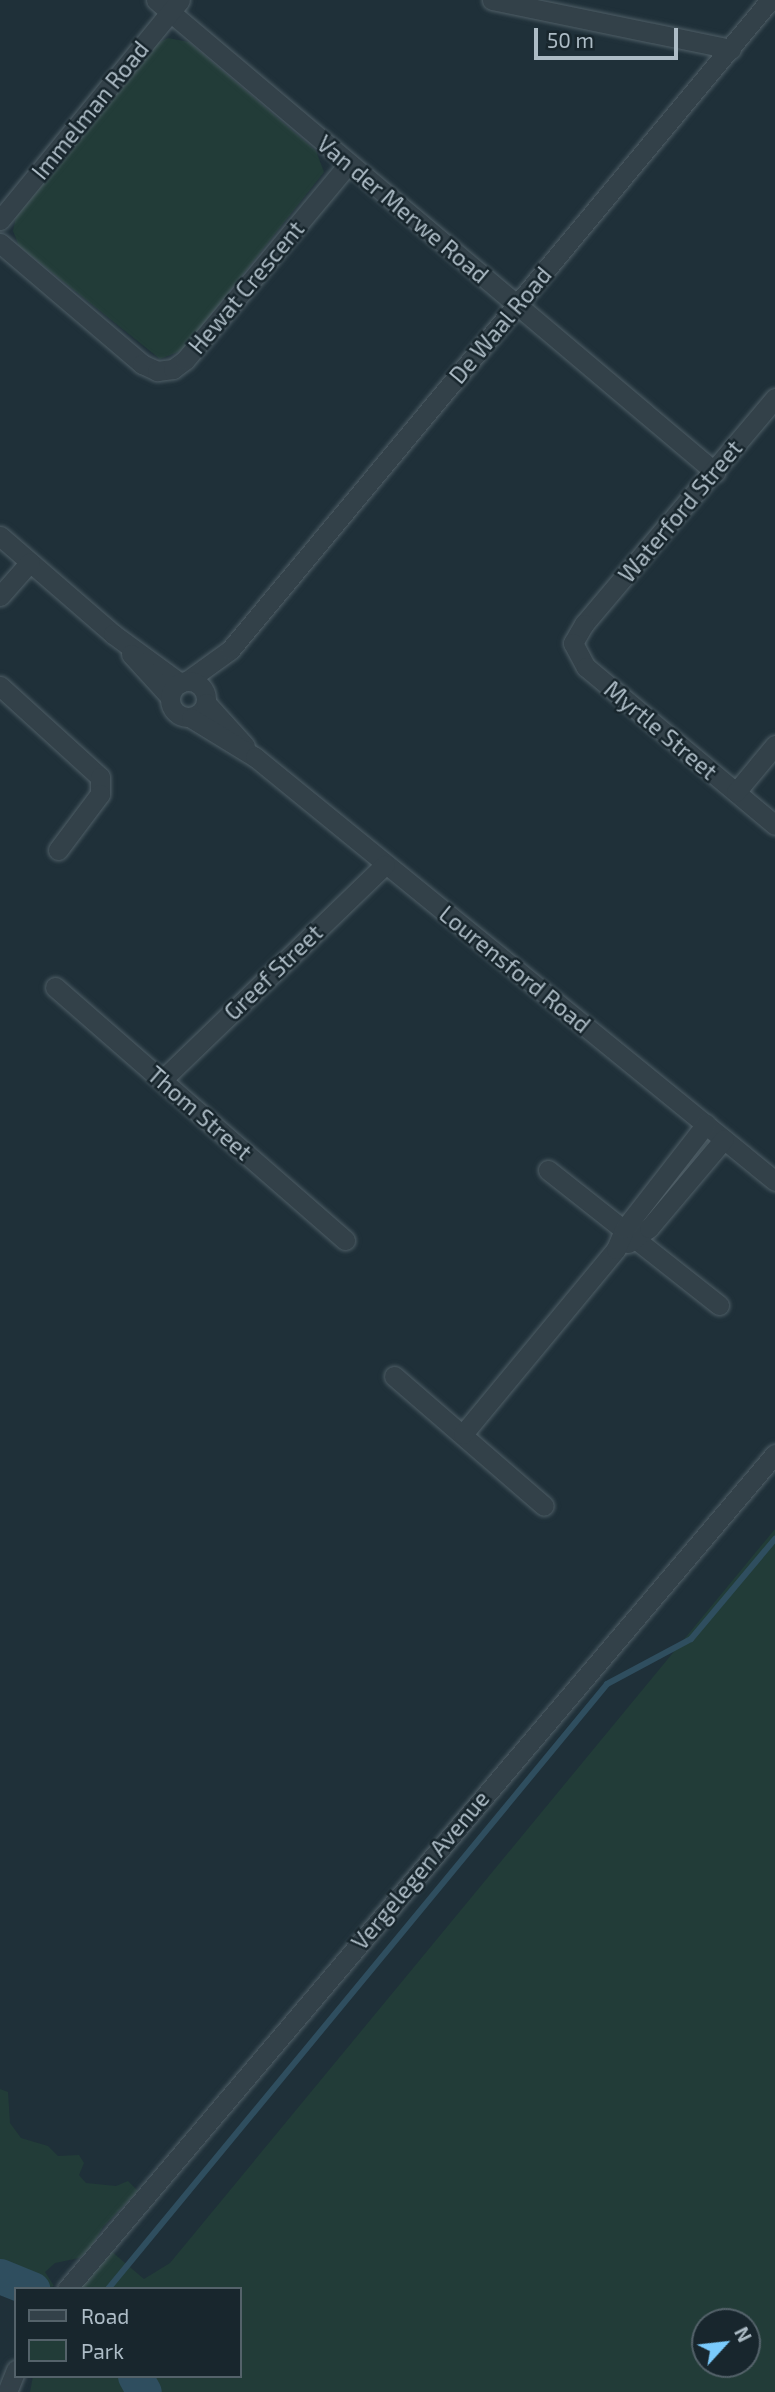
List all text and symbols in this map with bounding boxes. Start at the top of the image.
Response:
scale bar [537,14,680,58]
text: 50 m [547,27,594,52]
street label: Immelman Road [26,35,154,185]
street label: Van der Merwe Road [312,129,494,289]
street label: Hewat Crescent [182,215,310,359]
street label: De Waal Road [443,261,557,389]
street label: Waterford Street [612,434,748,588]
street label: Myrtle Street [599,675,723,785]
street label: Lourensford Road [434,900,596,1038]
street label: Greef Street [218,918,328,1026]
street label: Thom Street [142,1060,258,1166]
street label: Vergelegen Avenue [345,1785,495,1955]
legend [14,2287,242,2378]
text: Road [81,2303,129,2328]
north arrow [691,2308,761,2378]
text: N [730,2323,757,2345]
text: Park [81,2338,124,2363]

